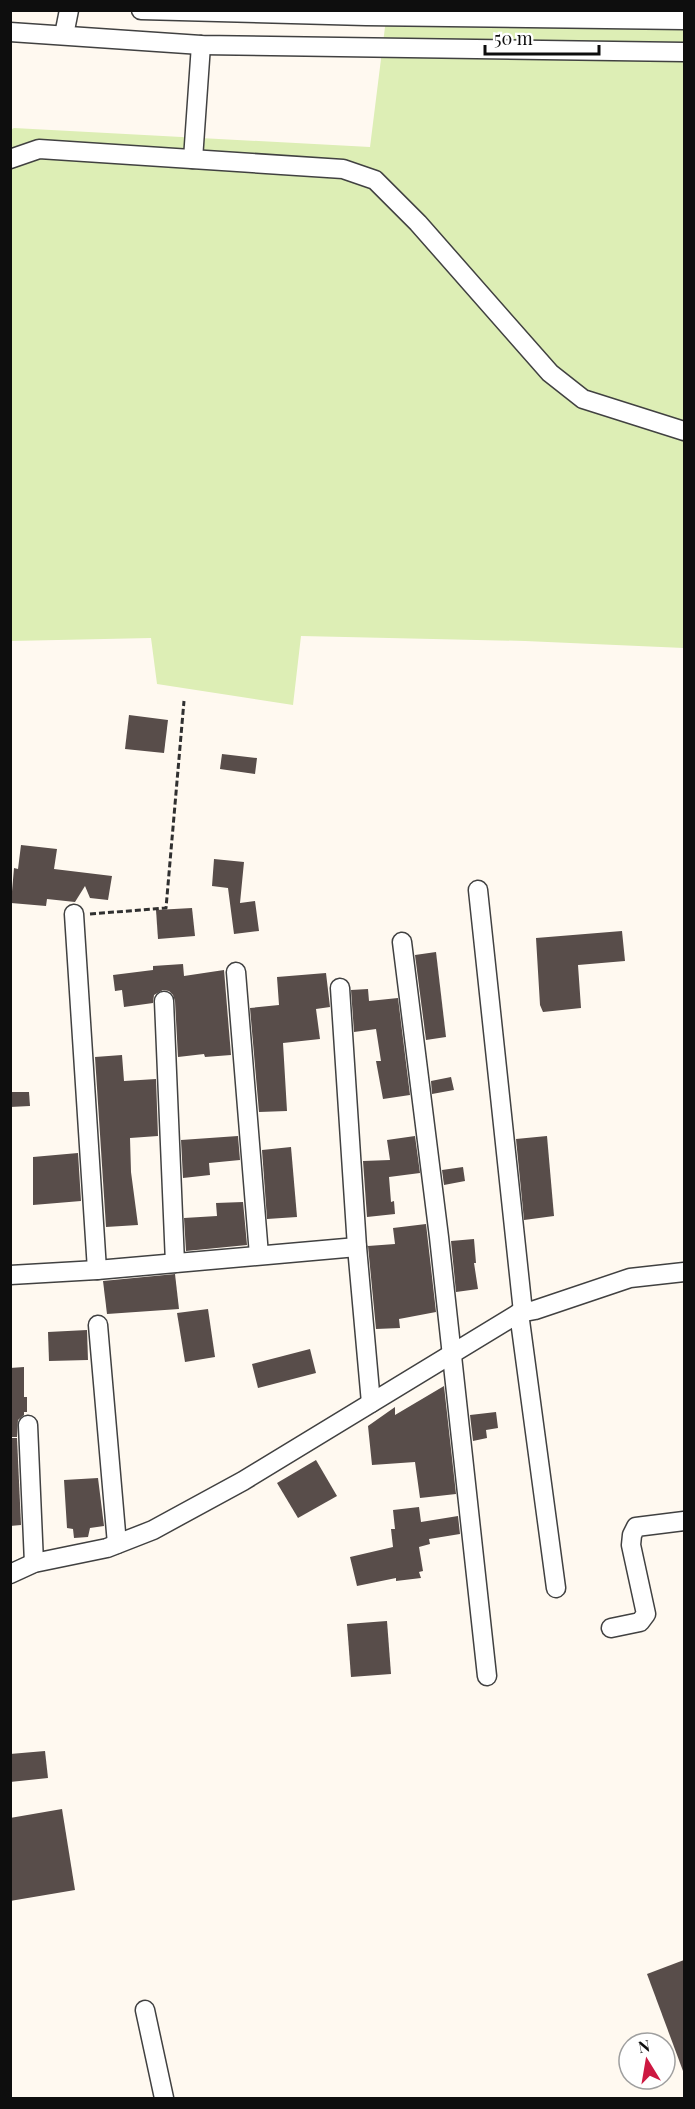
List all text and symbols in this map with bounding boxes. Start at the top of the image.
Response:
scale bar [485,18,599,56]
text: 50 m [494,26,533,50]
north arrow [617,2031,677,2091]
text: N [636,2034,652,2057]

